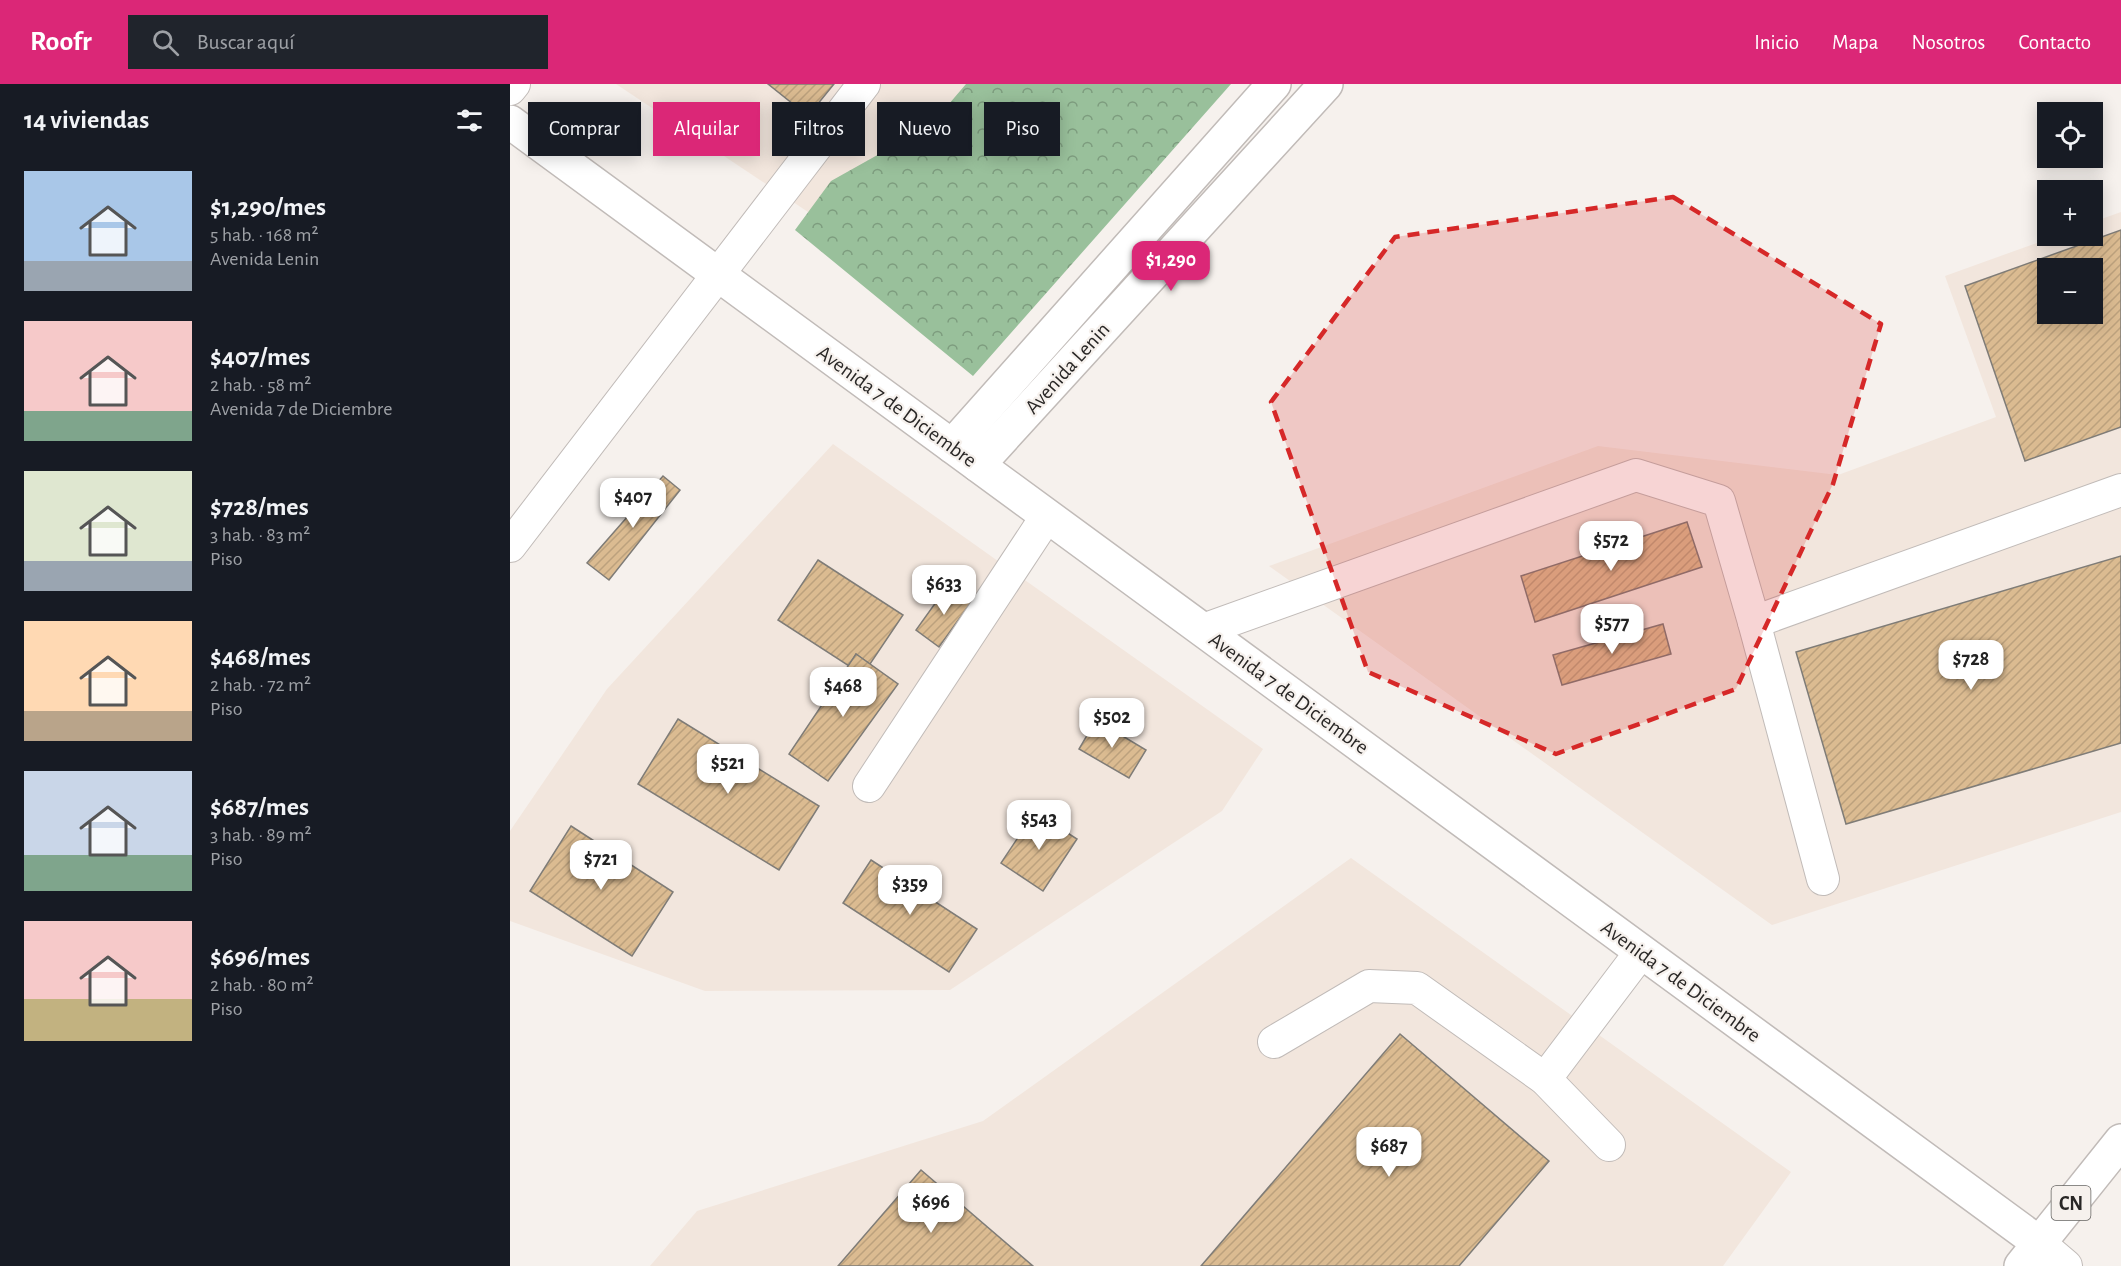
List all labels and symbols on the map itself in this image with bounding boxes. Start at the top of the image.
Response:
pin: $1,290 [1122,241,1220,292]
street label: Avenida Lenin [1021,319,1114,418]
street label: Avenida 7 de Diciembre [813,342,980,471]
pin: $407 [597,478,669,529]
pin: $572 [1575,521,1647,572]
pin: $633 [908,565,980,616]
pin: $577 [1576,604,1648,655]
street label: Avenida 7 de Diciembre [1205,629,1372,758]
pin: $728 [1935,640,2007,691]
pin: $468 [807,667,879,718]
pin: $502 [1076,698,1148,749]
pin: $521 [692,744,764,795]
pin: $543 [1003,800,1075,851]
pin: $721 [565,840,637,891]
pin: $359 [874,865,946,916]
street label: Avenida 7 de Diciembre [1597,917,1764,1046]
pin: $687 [1353,1127,1425,1178]
pin: $696 [895,1183,967,1234]
road number: CN [2052,1186,2090,1220]

